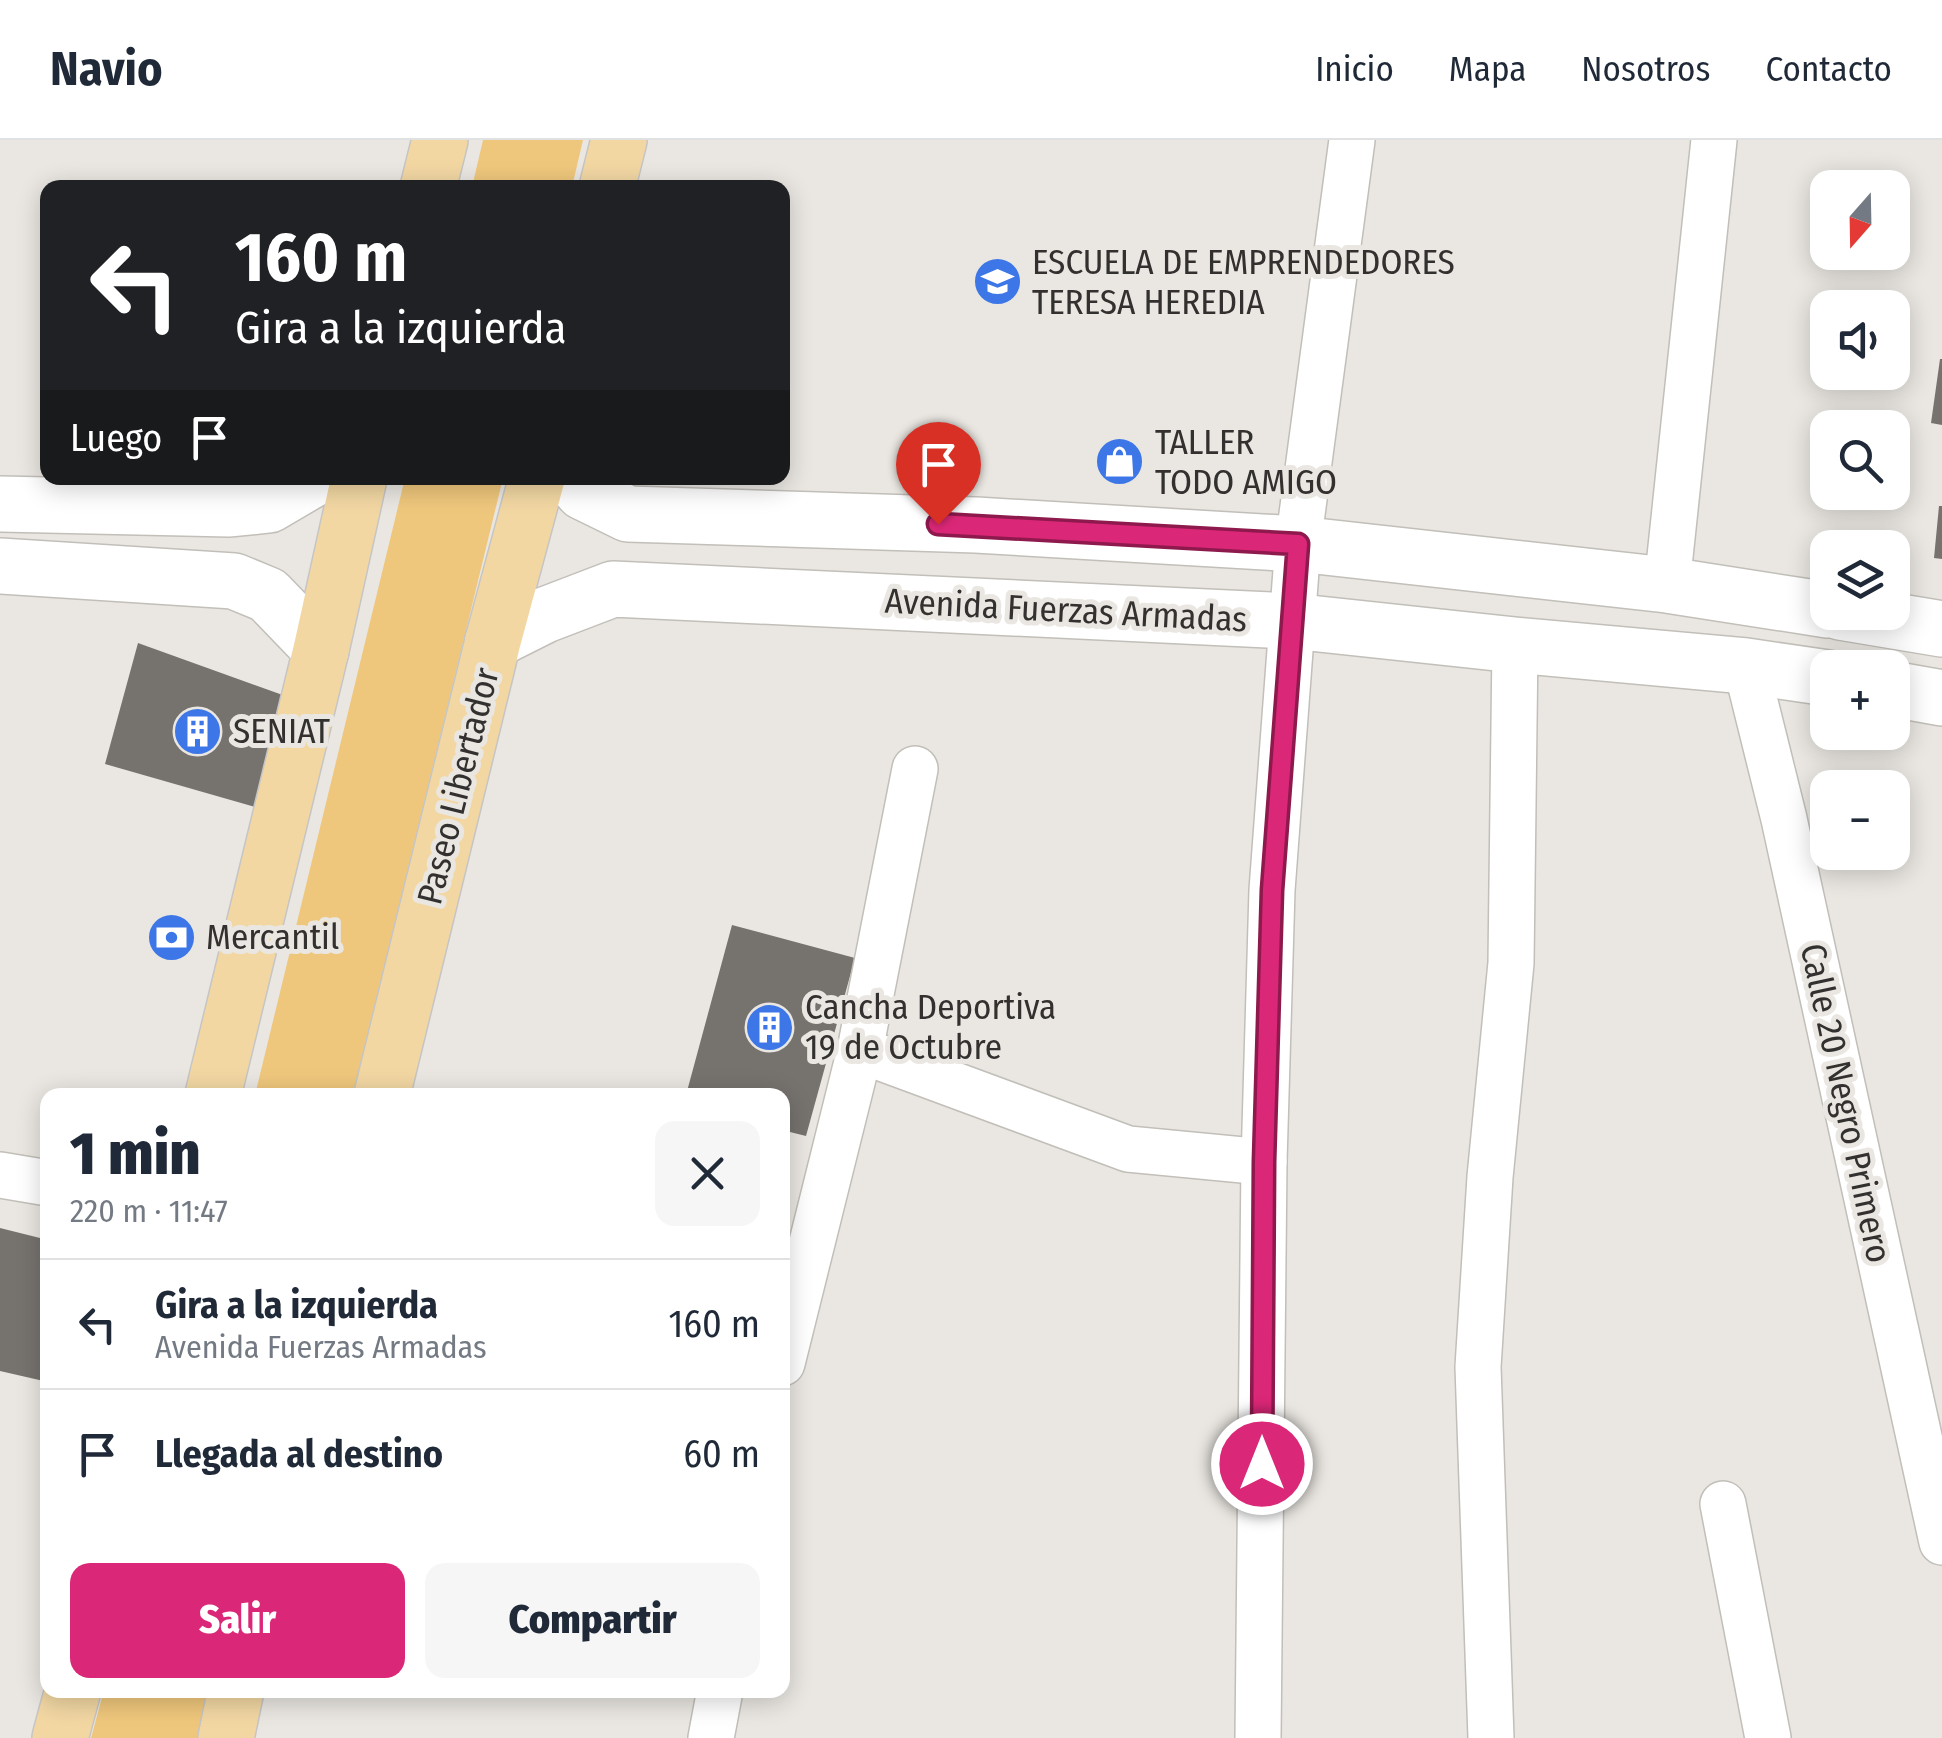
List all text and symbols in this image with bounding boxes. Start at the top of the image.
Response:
text: Navio [50,40,163,98]
text: Inicio [1315,48,1394,90]
text: Mapa [1449,48,1526,90]
text: Nosotros [1581,48,1710,90]
text: Contacto [1765,48,1892,90]
north arrow [1810,170,1910,270]
map controls [1810,170,1910,870]
text: 160 m [235,216,407,300]
icon: left [70,220,200,350]
place label: ESCUELA DE EMPRENDEDORES TERESA HEREDIA [1032,241,1455,323]
school or university icon: ESCUELA DE EMPRENDEDORES TERESA HEREDIA [971,256,1023,308]
button: sound [1810,290,1910,390]
text: Gira a la izquierda [235,301,567,355]
icon: arrive [182,410,237,465]
button: search [1810,410,1910,510]
text: Luego [70,415,162,461]
place label: TALLER TODO AMIGO [1155,421,1337,503]
pin [896,422,981,525]
shop icon: TALLER TODO AMIGO [1094,436,1146,488]
icon: arrive [911,437,966,492]
button: layers [1810,530,1910,630]
street label: Avenida Fuerzas Armadas [884,580,1248,640]
button: + [1810,650,1910,750]
street label: Paseo Libertador [408,663,508,909]
building icon: SENIAT [172,705,224,757]
place label: SENIAT [233,710,331,752]
button: − [1810,770,1910,870]
bank icon: Mercantil [145,911,197,963]
place label: Mercantil [206,916,339,958]
street label: Calle 20 Negro Primero [1792,940,1900,1266]
place label: Cancha Deportiva 19 de Octubre [805,986,1056,1068]
building icon: Cancha Deportiva 19 de Octubre [744,1001,796,1053]
text: 1 min [70,1118,201,1190]
button: close [655,1121,760,1226]
text: 220 m · 11:47 [70,1192,228,1230]
text: Gira a la izquierda [155,1282,438,1328]
icon: left [70,1297,125,1352]
text: 160 m [668,1301,760,1347]
text: Avenida Fuerzas Armadas [155,1328,487,1366]
position arrow [1210,1412,1314,1516]
icon: arrive [70,1427,125,1482]
text: Llegada al destino [155,1431,443,1477]
text: 60 m [683,1431,760,1477]
button: Salir [70,1563,405,1678]
button: Compartir [425,1563,760,1678]

